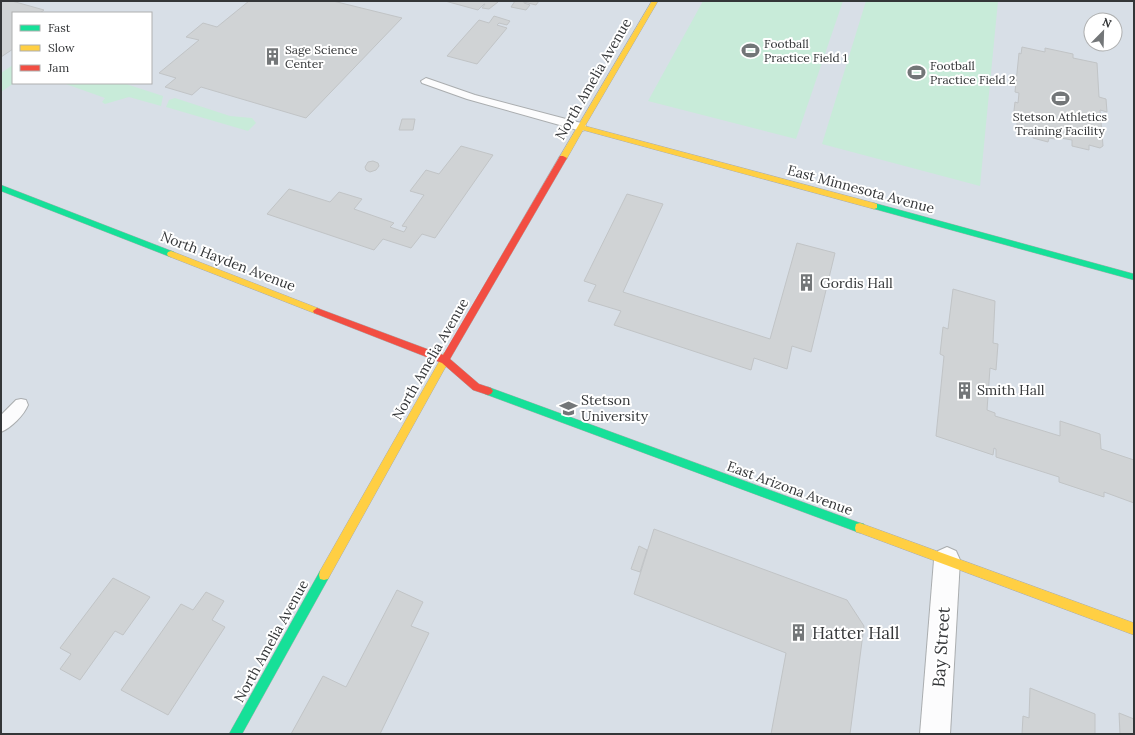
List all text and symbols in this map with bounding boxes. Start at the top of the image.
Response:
legend [12,12,152,84]
north arrow [1083,12,1123,52]
street label: North Amelia Avenue [551,15,635,143]
text: N [1100,15,1114,31]
text: Fast [48,20,71,35]
place label: Football Practice Field 1 [764,36,847,65]
text: Slow [48,40,75,55]
sports icon: Football Practice Field 1 [741,41,761,61]
place label: Sage Science Center [285,42,358,71]
building icon: Sage Science Center [262,47,282,67]
place label: Football Practice Field 2 [930,58,1015,87]
text: Jam [47,60,69,75]
sports icon: Football Practice Field 2 [907,63,927,83]
sports icon: Stetson Athletics Training Facility [1050,88,1070,108]
place label: Stetson Athletics Training Facility [1013,109,1108,138]
street label: East Minnesota Avenue [786,161,937,217]
street label: North Hayden Avenue [158,227,298,295]
building icon: Gordis Hall [797,273,817,293]
place label: Gordis Hall [820,274,893,292]
street label: North Amelia Avenue [388,295,472,423]
building icon: Smith Hall [954,380,974,400]
place label: Smith Hall [977,381,1045,399]
place label: Stetson University [581,391,649,425]
school or university icon: Stetson University [558,398,578,418]
street label: East Arizona Avenue [725,457,856,519]
street label: North Amelia Avenue [230,576,312,705]
street label: Bay Street [927,606,955,688]
place label: Hatter Hall [812,622,900,644]
building icon: Hatter Hall [789,623,809,643]

